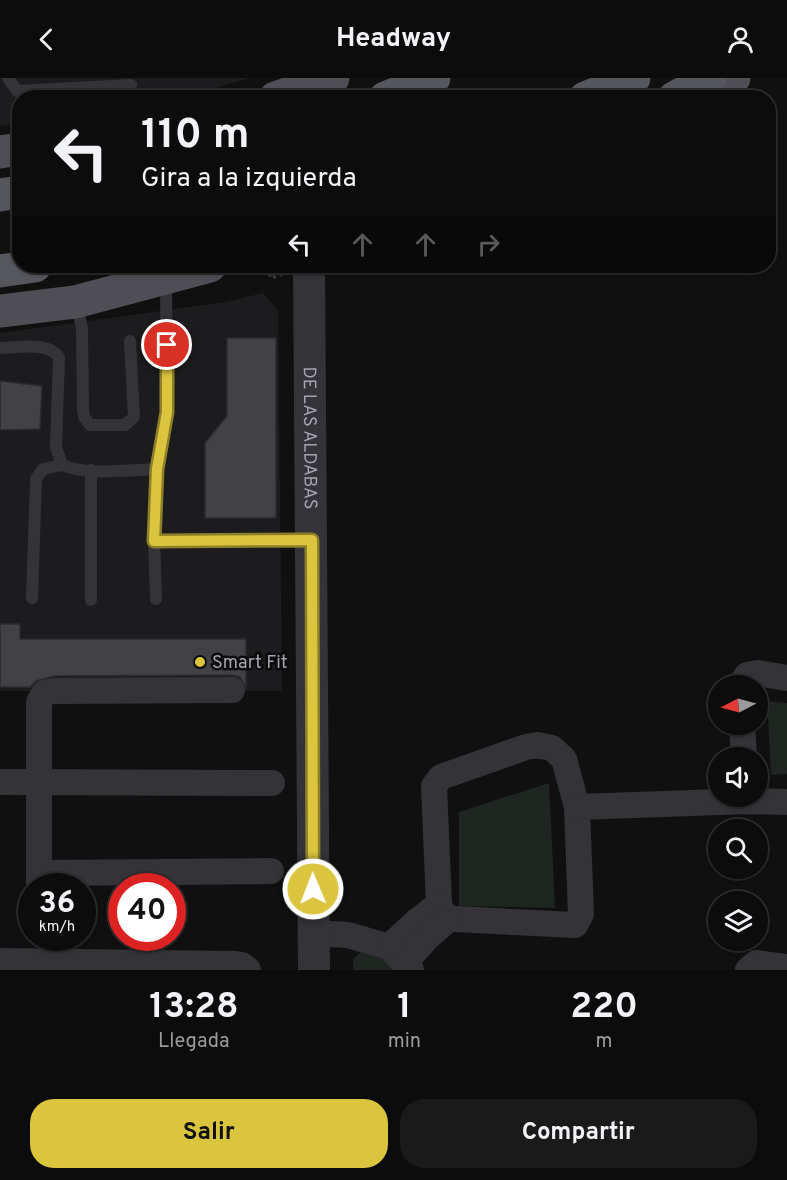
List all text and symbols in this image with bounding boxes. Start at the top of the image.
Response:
text: Headway [336,22,451,56]
icon: back [30,23,63,56]
icon: person [724,23,757,56]
text: 110 m [141,110,250,163]
icon: left [42,114,120,192]
text: Gira a la izquierda [141,162,357,196]
icon: left [283,228,316,261]
icon: ahead [346,228,379,261]
icon: ahead [409,228,442,261]
icon: right [472,228,505,261]
pin [141,319,192,370]
icon: arrive [150,328,183,361]
street label: DE LAS ALDABAS [297,366,321,510]
place label: Smart Fit [212,652,288,675]
marker: Smart Fit [193,655,207,669]
north arrow [708,675,768,735]
map controls [708,675,768,951]
button: sound [708,747,768,807]
button: search [708,819,768,879]
position arrow [281,857,345,921]
speed limit sign: 40 [108,873,186,951]
text: 36 [39,886,75,923]
button: layers [708,891,768,951]
text: km/h [39,918,75,937]
text: 13:28 [149,985,239,1031]
text: 1 [397,985,412,1031]
text: 220 [570,985,638,1031]
text: Llegada [158,1029,230,1055]
text: min [388,1029,421,1055]
text: m [596,1029,612,1055]
button: Salir [30,1099,388,1168]
button: Compartir [400,1099,757,1168]

